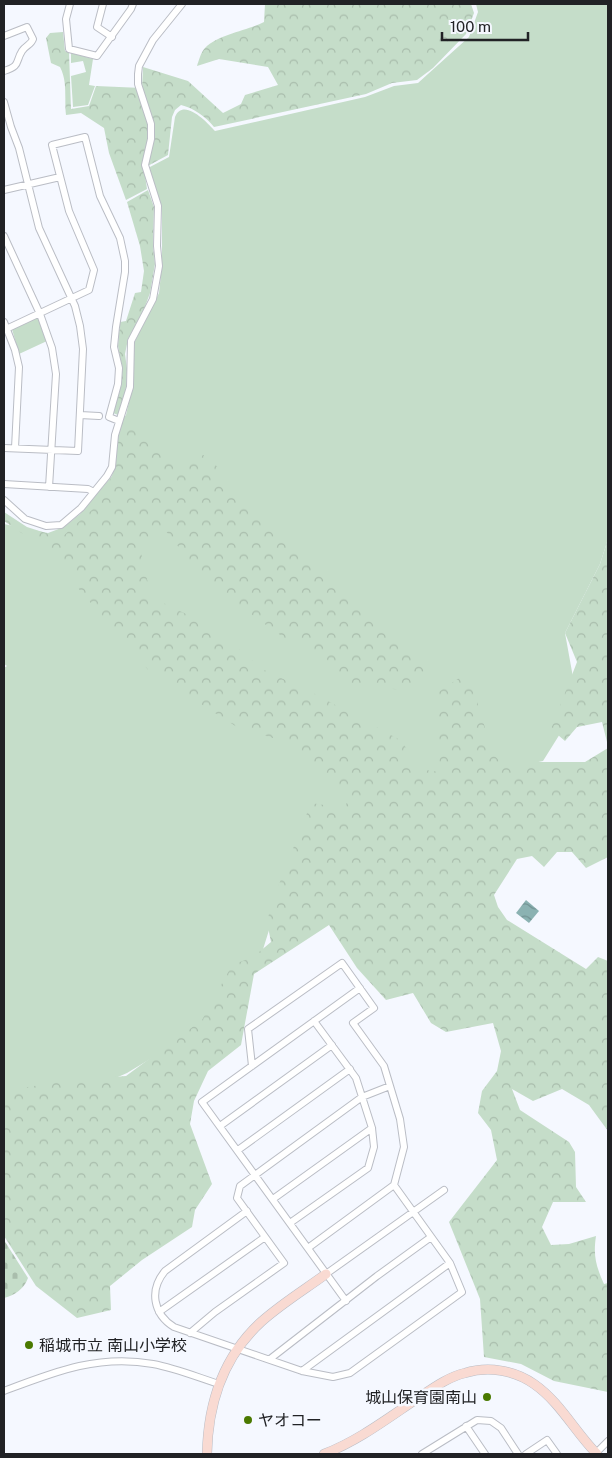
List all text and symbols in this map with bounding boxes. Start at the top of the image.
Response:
scale bar [442,10,528,42]
text: 100 m [450,18,491,35]
place label: 稲城市立 南山小学校 [39,1336,187,1355]
marker: 稲城市立 南山小学校 [23,1339,35,1351]
place label: 城山保育園南山 [365,1388,477,1407]
marker: 城山保育園南山 [481,1391,493,1403]
place label: ヤオコー [258,1411,322,1430]
marker: ヤオコー [242,1414,254,1426]

